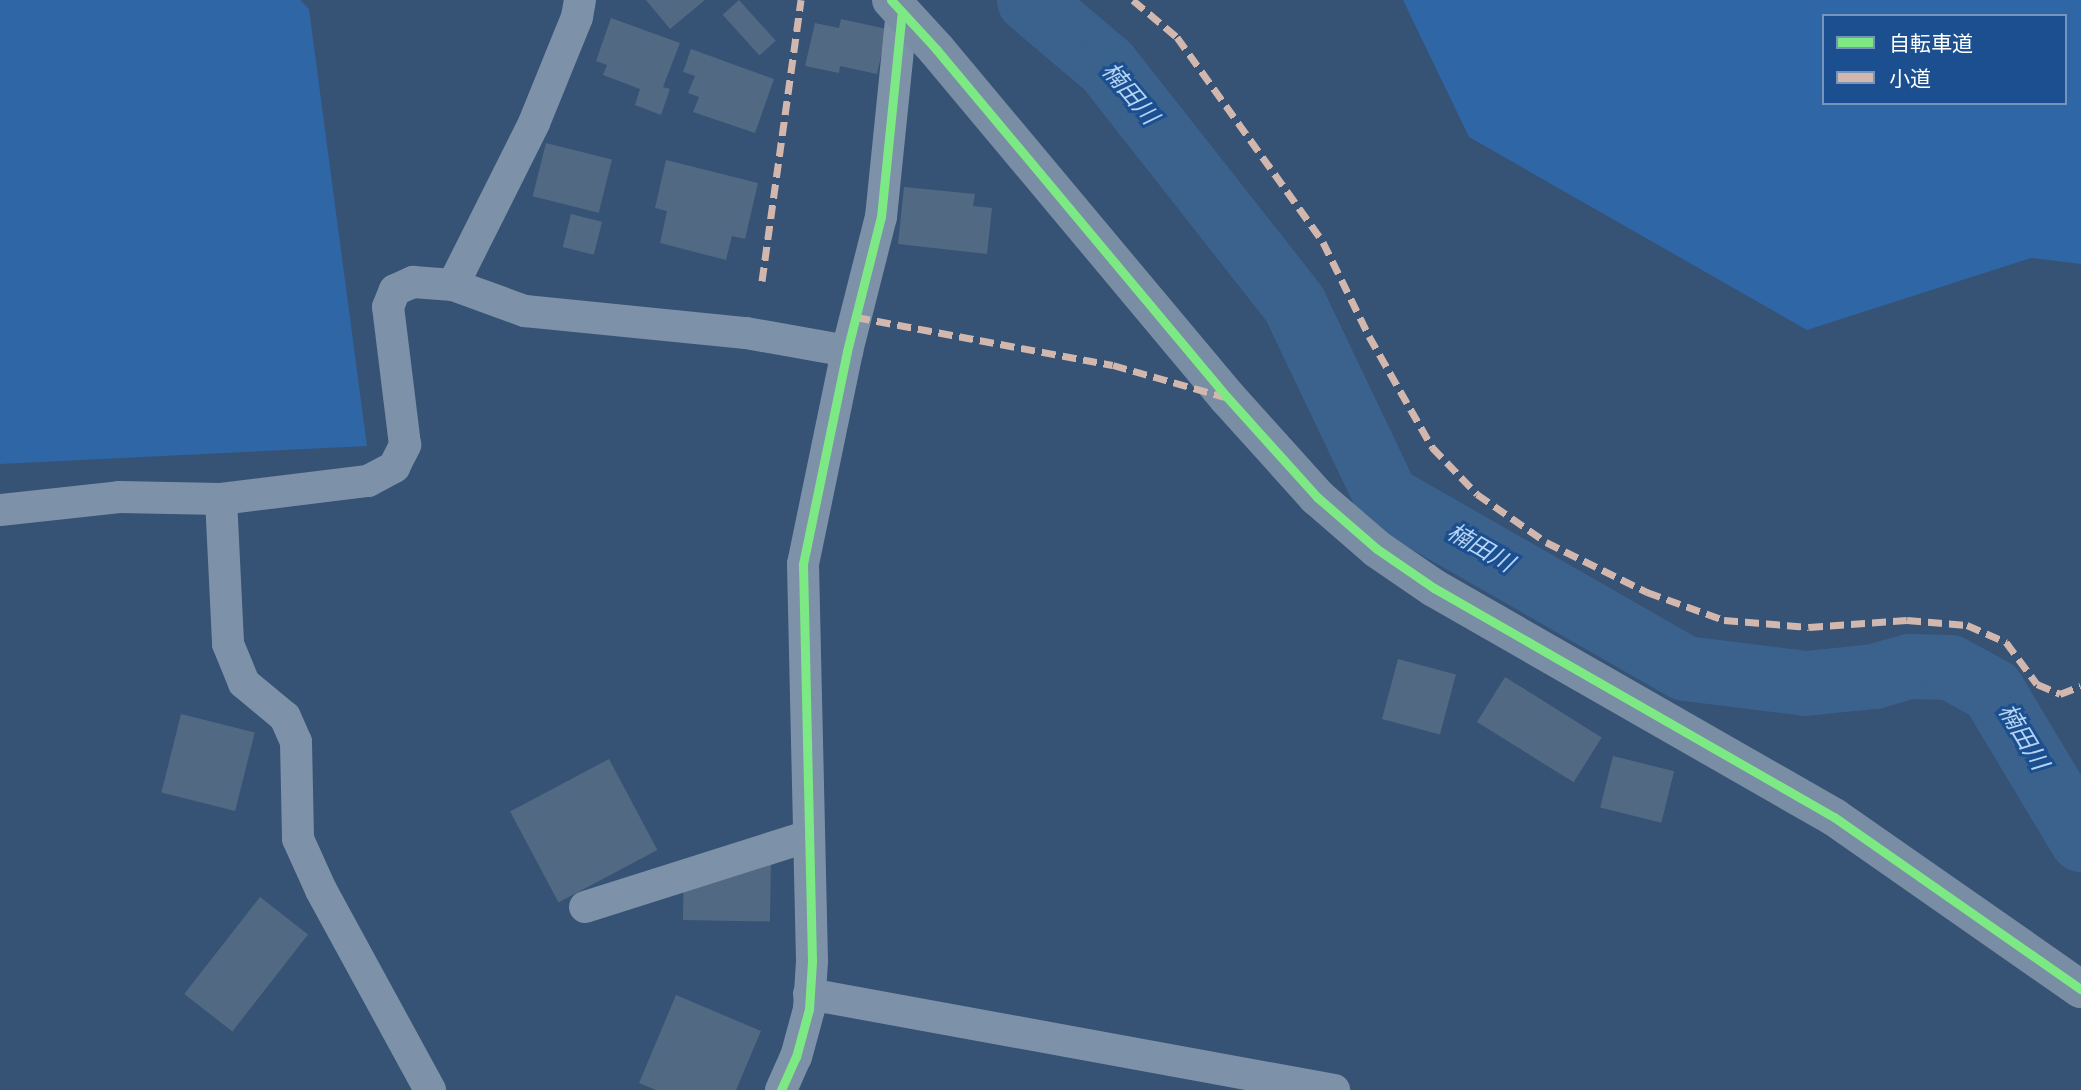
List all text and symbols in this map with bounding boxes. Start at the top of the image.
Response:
legend [1822,14,2067,105]
text: 自転車道 [1889,32,1973,59]
water label: 楠田川 [1094,58,1162,132]
text: 小道 [1889,67,1931,94]
water label: 楠田川 [1441,520,1517,580]
water label: 楠田川 [1990,700,2052,776]

